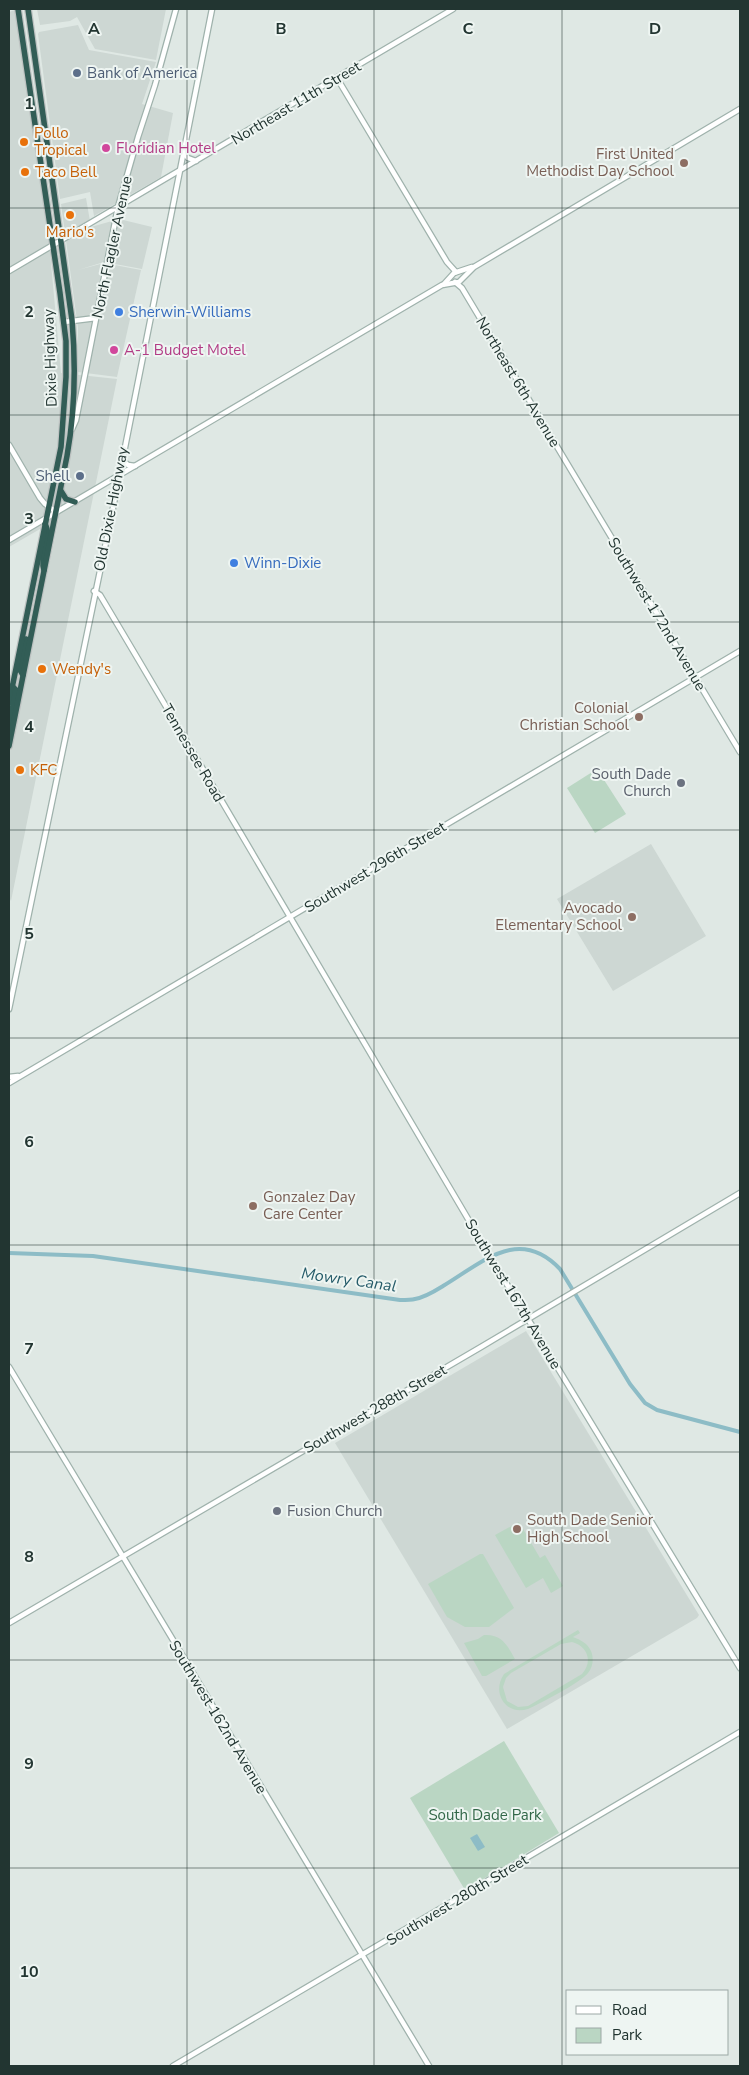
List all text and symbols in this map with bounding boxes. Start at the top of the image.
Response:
text: A [88,18,100,40]
text: B [275,18,287,40]
text: C [463,18,474,40]
text: D [649,18,661,40]
street label: Northeast 11th Street [228,56,365,150]
place label: Bank of America [87,63,198,83]
marker: Bank of America [71,67,83,79]
text: 1 [24,93,34,115]
place label: Pollo Tropical [34,123,88,160]
marker: Pollo Tropical [18,136,30,148]
place label: Floridian Hotel [116,138,216,158]
marker: Floridian Hotel [100,142,112,154]
place label: First United Methodist Day School [526,144,675,181]
marker: First United Methodist Day School [678,157,690,169]
place label: Taco Bell [35,162,97,182]
marker: Taco Bell [19,166,31,178]
street label: North Flagler Avenue [87,174,137,320]
marker: Mario's [64,209,76,221]
place label: Mario's [46,222,94,242]
text: 2 [24,301,34,323]
place label: Sherwin-Williams [129,302,251,322]
marker: Sherwin-Williams [113,306,125,318]
street label: Dixie Highway [38,308,62,407]
street label: Northeast 6th Avenue [471,313,565,451]
place label: A-1 Budget Motel [124,340,246,360]
marker: A-1 Budget Motel [108,344,120,356]
street label: Old Dixie Highway [89,445,133,573]
place label: Shell [35,466,71,486]
marker: Shell [74,470,86,482]
text: 3 [24,508,34,530]
street label: Southwest 172nd Avenue [603,534,711,694]
place label: Winn-Dixie [244,553,321,573]
marker: Winn-Dixie [228,557,240,569]
place label: Wendy's [52,659,111,679]
marker: Wendy's [36,663,48,675]
place label: Colonial Christian School [520,698,630,735]
street label: Tennessee Road [157,700,229,806]
marker: Colonial Christian School [633,711,645,723]
text: 4 [24,716,34,738]
place label: KFC [30,760,57,780]
marker: KFC [14,764,26,776]
place label: South Dade Church [592,764,671,801]
marker: South Dade Church [675,777,687,789]
street label: Southwest 296th Street [300,816,450,917]
place label: Avocado Elementary School [495,898,623,935]
marker: Avocado Elementary School [626,911,638,923]
text: 5 [24,923,34,945]
text: 6 [24,1131,34,1153]
place label: Gonzalez Day Care Center [263,1187,356,1224]
marker: Gonzalez Day Care Center [247,1200,259,1212]
street label: Southwest 167th Avenue [460,1215,566,1373]
water label: Mowry Canal [300,1262,398,1298]
text: 7 [24,1338,34,1360]
street label: Southwest 288th Street [300,1359,451,1458]
place label: Fusion Church [287,1501,383,1521]
marker: Fusion Church [271,1505,283,1517]
place label: South Dade Senior High School [527,1510,654,1547]
marker: South Dade Senior High School [511,1523,523,1535]
text: 8 [24,1546,34,1568]
street label: Southwest 162nd Avenue [164,1637,272,1797]
text: 9 [24,1753,34,1775]
park label: South Dade Park [428,1805,542,1825]
street label: Southwest 280th Street [382,1849,532,1950]
text: 10 [19,1961,39,1983]
legend [566,1990,729,2055]
text: Road [612,2000,647,2020]
text: Park [612,2025,642,2045]

